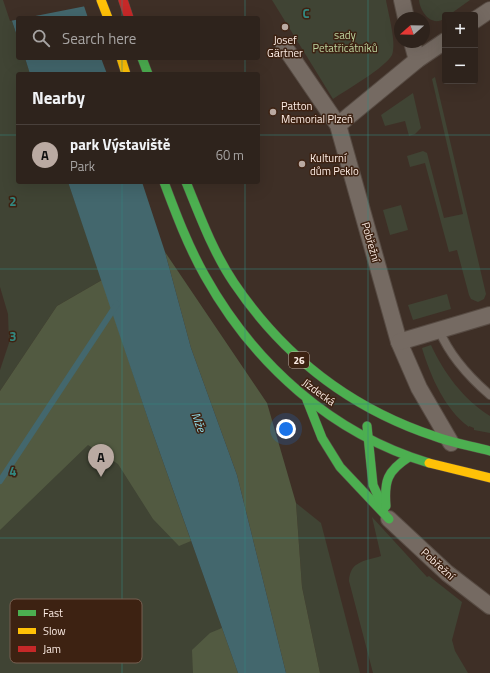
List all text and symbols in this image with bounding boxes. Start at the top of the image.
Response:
text: C [302,3,310,23]
north arrow [394,12,430,48]
map controls [442,12,478,84]
button: + [442,12,478,48]
search box [16,16,260,60]
marker: Josef Gӓrtner [280,22,290,32]
icon: search [30,27,52,49]
text: Search here [62,27,136,50]
park label: sady Petatřicátníků [312,27,378,56]
place label: Josef Gӓrtner [267,32,303,61]
button: − [442,48,478,84]
text: Nearby [32,85,85,111]
place label: Patton Memorial Plzeň [281,98,353,127]
marker: Patton Memorial Plzeň [268,107,278,117]
text: park Výstaviště [70,133,170,156]
text: A [41,145,49,165]
text: 60 m [216,145,244,165]
place label: Kulturní dům Peklo [310,150,359,179]
text: Park [70,156,95,176]
marker: Kulturní dům Peklo [297,159,307,169]
text: 2 [9,191,17,211]
street label: Pobřežní [358,220,385,265]
text: 3 [9,326,17,346]
road number: 26 [289,352,309,368]
street label: Jízdecká [299,375,339,410]
water label: Mže [187,409,212,436]
your location [276,419,296,439]
pin: A [88,444,114,477]
text: 4 [9,461,17,481]
street label: Pobřežní [418,544,460,585]
legend [10,599,142,663]
text: Fast [43,605,63,621]
text: Slow [43,623,66,639]
text: Jam [43,641,61,657]

